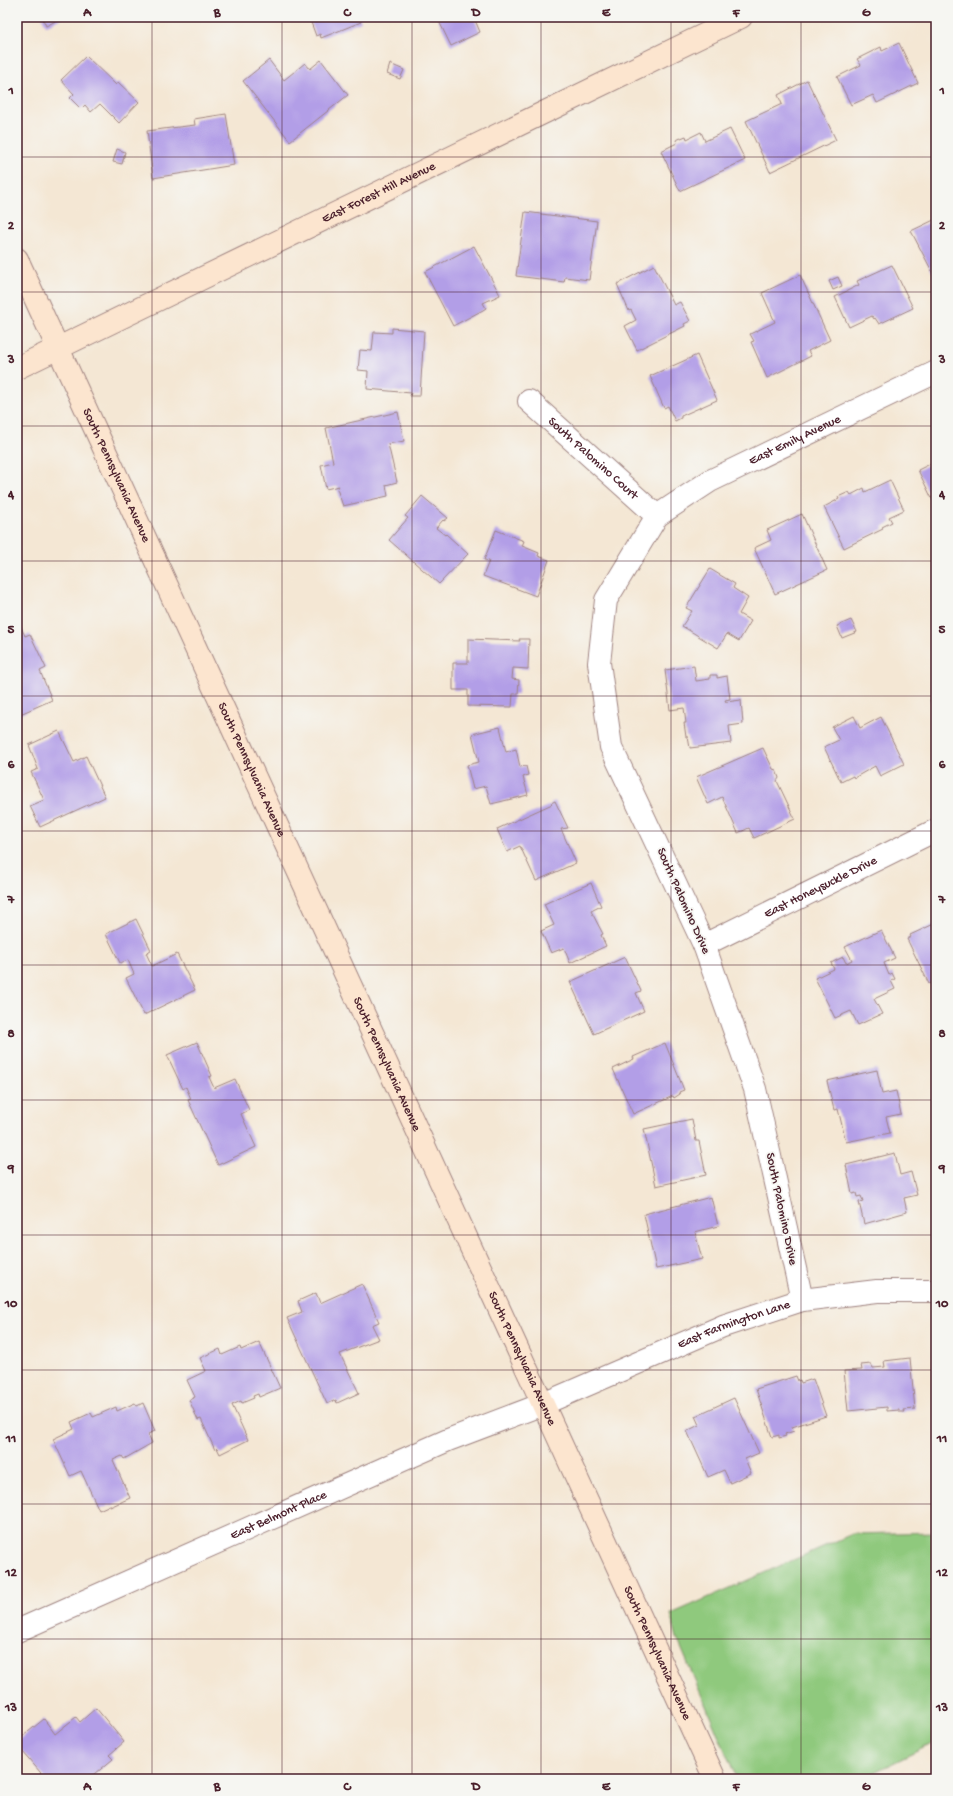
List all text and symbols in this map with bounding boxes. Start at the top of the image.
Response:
text: A [82,6,92,21]
text: B [213,6,222,21]
text: C [342,6,352,21]
text: D [471,6,481,21]
text: E [602,6,611,21]
text: F [732,6,741,21]
text: G [862,6,871,21]
text: 1 [7,84,14,99]
text: 1 [938,84,945,99]
street label: East Forest Hill Avenue [319,159,438,227]
text: 2 [8,219,15,234]
text: 2 [939,219,946,234]
text: 3 [7,353,15,368]
text: 3 [938,353,946,368]
street label: South Pennsylvania Avenue [79,406,154,545]
street label: East Emily Avenue [747,411,844,469]
street label: South Palomino Court [545,414,642,504]
text: 4 [7,488,15,503]
text: 4 [938,488,946,503]
text: 5 [8,623,15,638]
text: 5 [939,623,946,638]
street label: South Pennsylvania Avenue [214,700,289,839]
text: 6 [8,758,15,773]
text: 6 [939,758,946,773]
street label: South Palomino Drive [653,846,713,957]
street label: East Honeysuckle Drive [762,853,880,922]
text: 7 [7,893,16,908]
text: 7 [938,893,947,908]
street label: South Pennsylvania Avenue [349,995,424,1134]
text: 8 [7,1027,15,1042]
text: 8 [938,1027,946,1042]
street label: South Palomino Drive [762,1151,800,1267]
text: 9 [7,1162,15,1177]
text: 9 [938,1162,946,1177]
street label: South Pennsylvania Avenue [485,1289,559,1428]
text: 10 [4,1297,18,1312]
street label: East Farmington Lane [675,1297,792,1352]
text: 10 [935,1297,949,1312]
text: 11 [5,1432,16,1447]
text: 11 [936,1432,947,1447]
street label: East Belmont Place [228,1487,329,1543]
text: 12 [4,1566,17,1581]
text: 12 [935,1566,948,1581]
street label: South Pennsylvania Avenue [620,1584,695,1723]
text: 13 [4,1701,17,1716]
text: 13 [935,1701,948,1716]
text: A [82,1780,92,1795]
text: B [213,1780,222,1795]
text: C [342,1780,352,1795]
text: D [471,1780,481,1795]
text: E [602,1780,611,1795]
text: F [732,1780,741,1795]
text: G [862,1780,871,1795]

